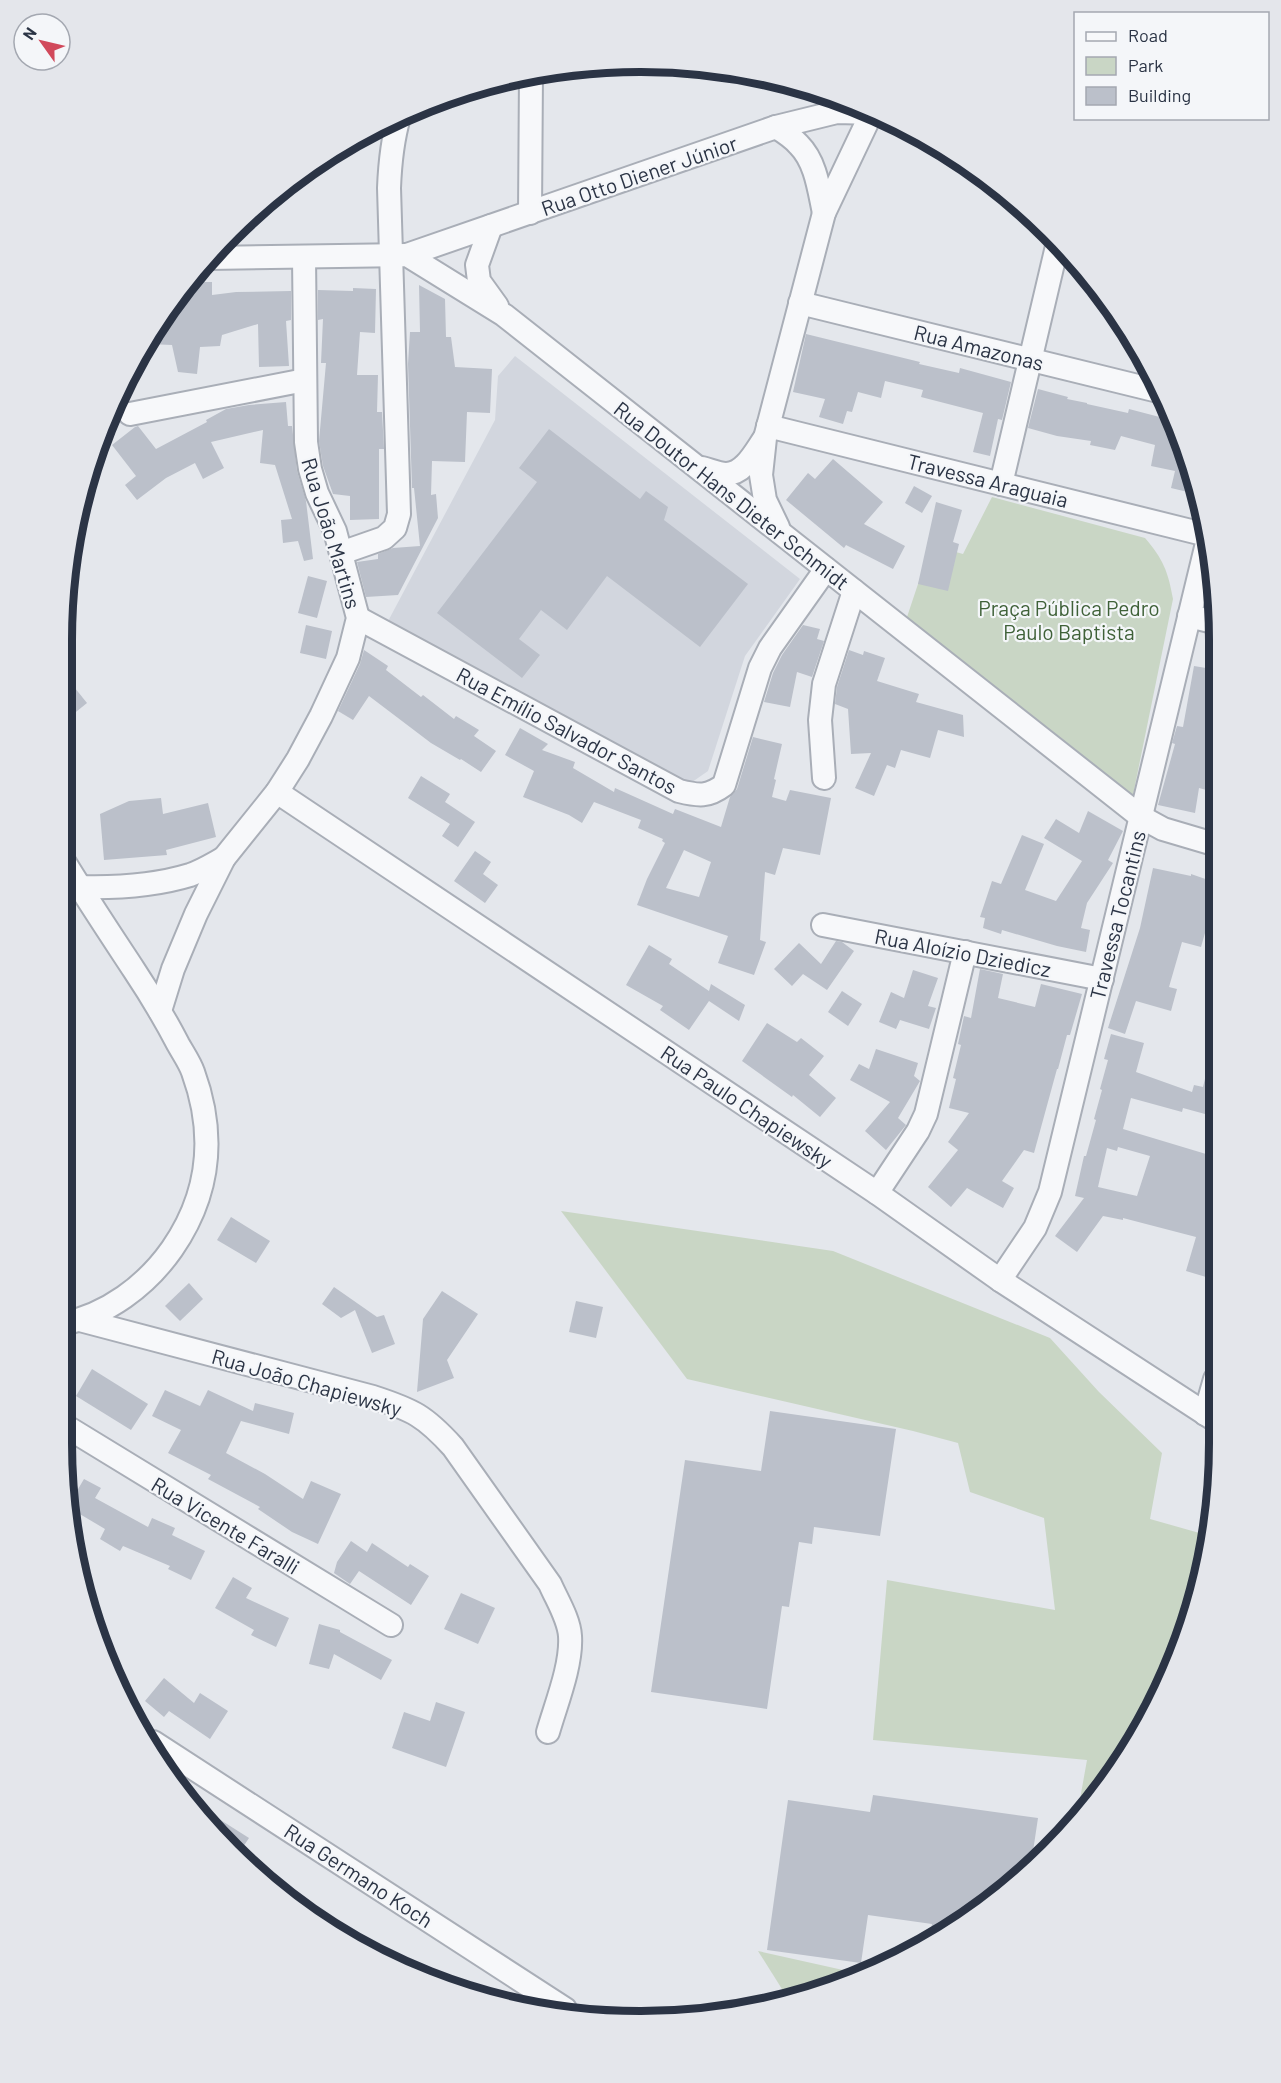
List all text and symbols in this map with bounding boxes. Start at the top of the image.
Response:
north arrow [12,12,72,72]
legend [1074,12,1269,120]
text: N [18,24,40,43]
text: Road [1128,24,1168,46]
text: Park [1128,54,1163,76]
text: Building [1128,84,1191,106]
street label: Rua Otto Diener Júnior [538,130,741,220]
street label: Rua Amazonas [912,319,1046,375]
street label: Rua Doutor Hans Dieter Schmidt [609,395,855,595]
street label: Travessa Araguaia [905,448,1071,512]
street label: Rua João Martins [297,454,367,612]
park label: Praça Pública Pedro Paulo Baptista [978,595,1160,644]
street label: Rua Emílio Salvador Santos [453,661,681,799]
street label: Travessa Tocantins [1084,828,1150,1002]
street label: Rua Aloízio Dziedicz [873,923,1053,981]
street label: Rua Paulo Chapiewsky [657,1039,838,1173]
street label: Rua João Chapiewsky [209,1343,405,1421]
street label: Rua Vicente Faralli [147,1471,305,1579]
street label: Rua Germano Koch [280,1818,438,1932]

